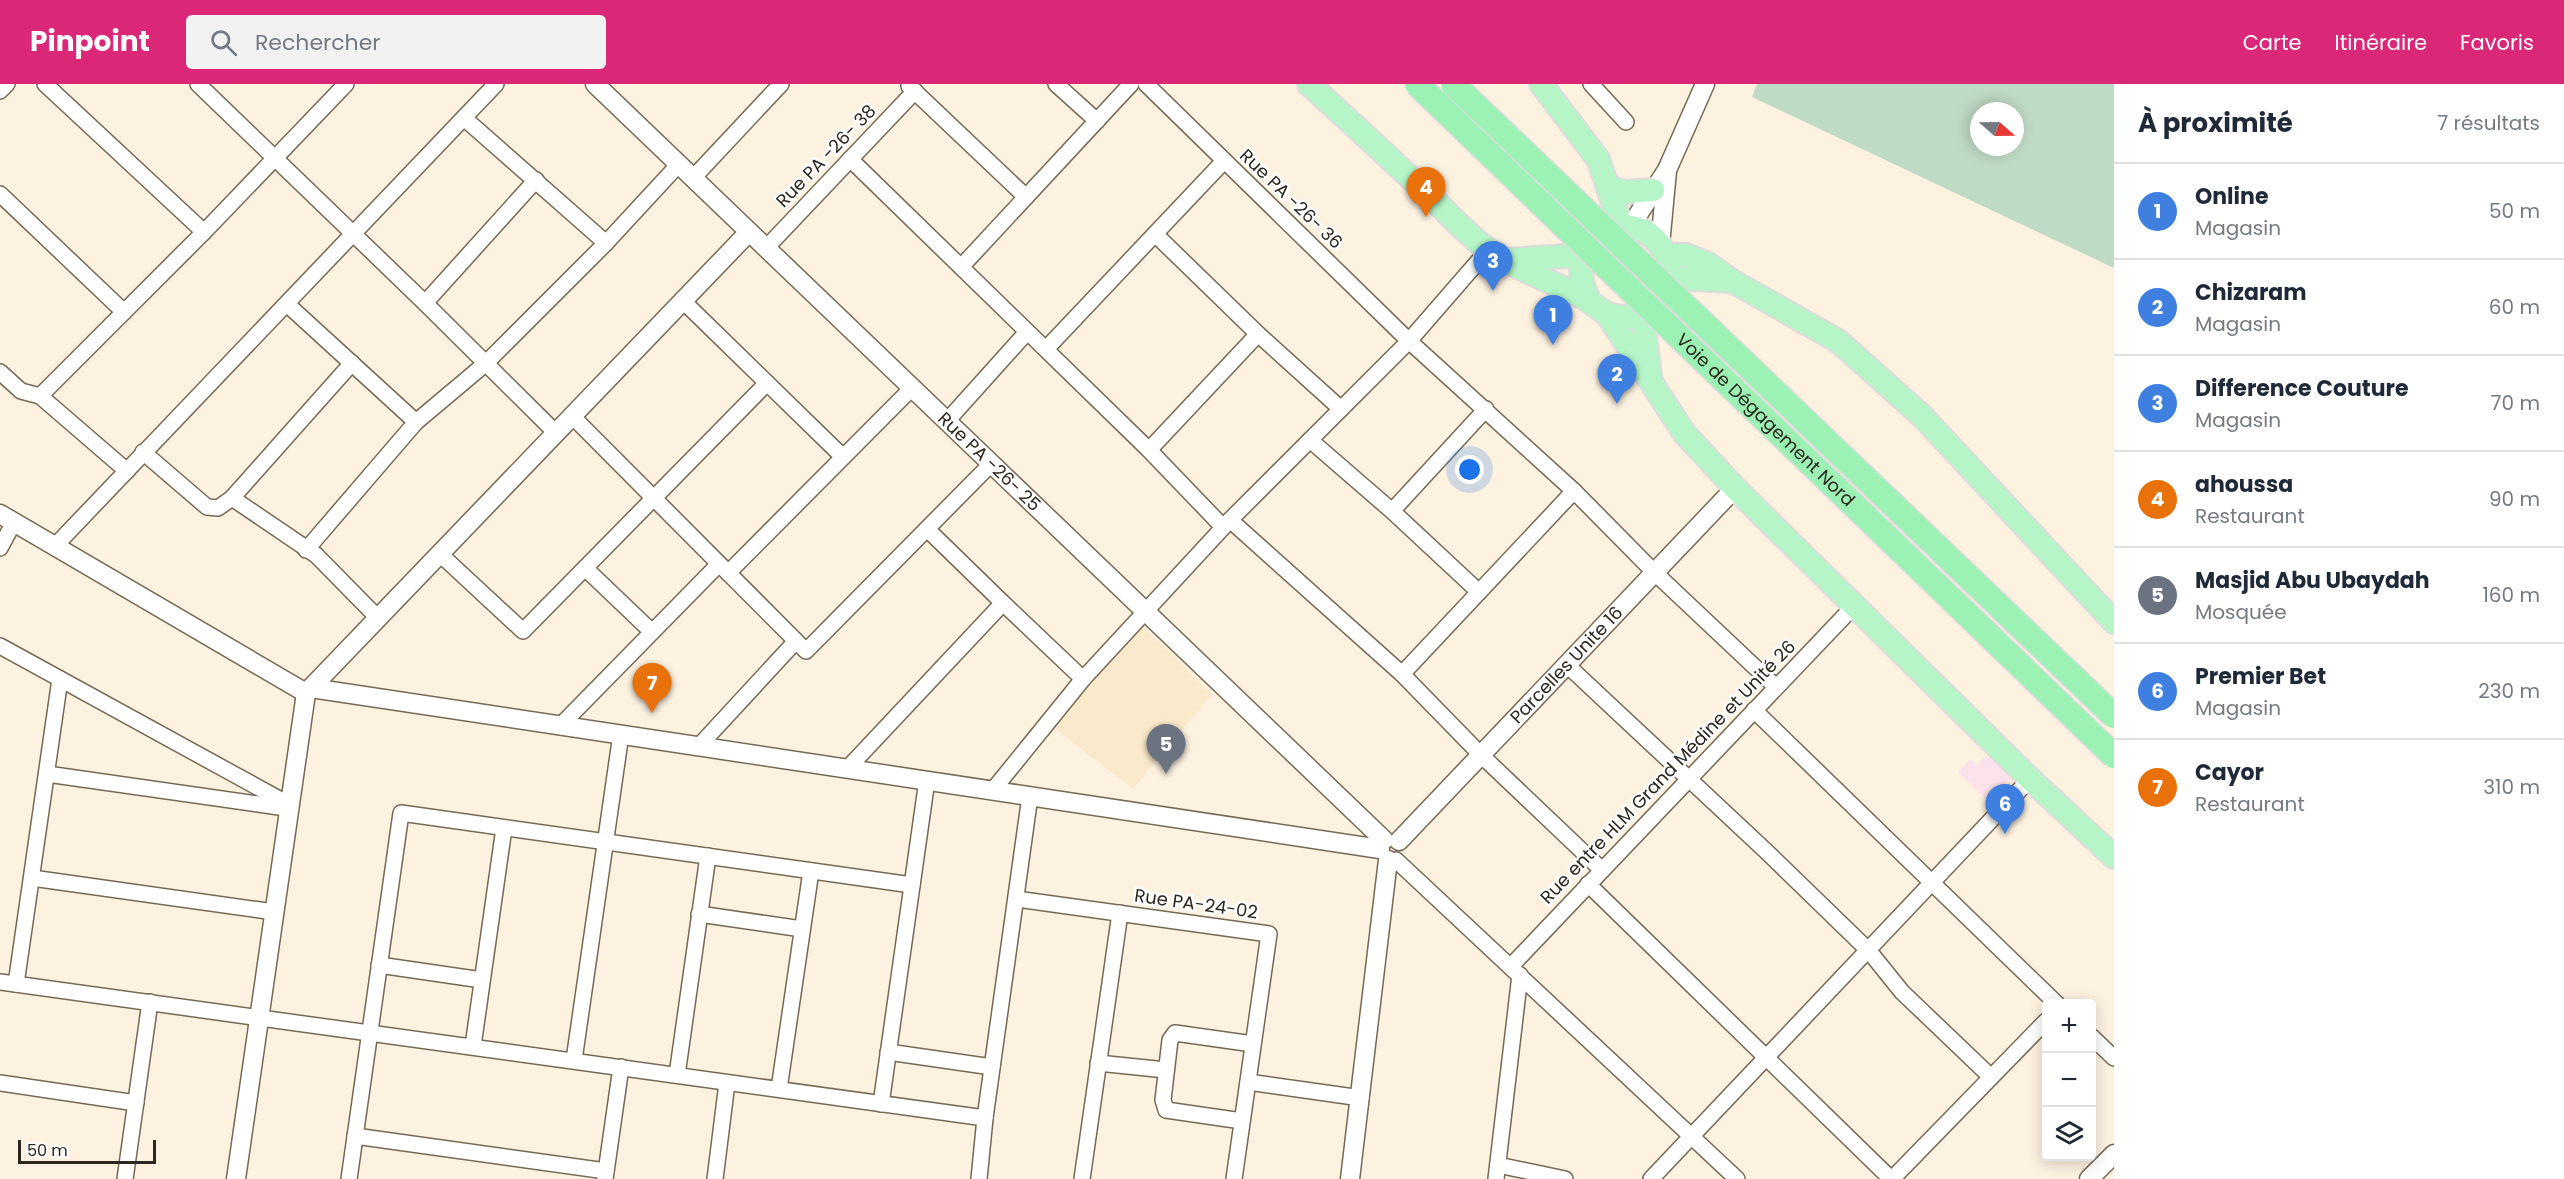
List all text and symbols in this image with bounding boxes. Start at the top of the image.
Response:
search box [186,15,606,69]
text: Pinpoint [30,22,150,61]
icon: search [207,26,240,59]
text: Rechercher [255,27,381,58]
text: Carte [2243,28,2302,57]
text: Itinéraire [2335,28,2427,57]
text: Favoris [2460,28,2534,57]
street label: Rue PA -26- 38 [770,99,881,213]
north arrow [1970,102,2024,156]
text: À proximité [2138,105,2293,141]
text: 7 résultats [2437,109,2540,137]
street label: Rue PA -26- 36 [1234,143,1348,254]
pin: 4 [1406,168,1446,217]
text: Online [2195,181,2268,212]
text: 1 [2154,197,2161,225]
text: 50 m [2489,197,2540,225]
text: Magasin [2195,214,2281,242]
pin: 3 [1474,242,1512,291]
text: Chizaram [2195,277,2307,308]
text: 2 [2152,293,2163,321]
text: 60 m [2489,293,2540,321]
pin: 1 [1534,296,1572,345]
text: Magasin [2195,310,2281,338]
street label: Voie de Dégagement Nord [1671,327,1861,512]
pin: 2 [1598,354,1636,404]
text: Difference Couture [2195,373,2409,404]
text: 3 [2151,389,2164,417]
text: 70 m [2491,389,2540,417]
street label: Rue PA -26- 25 [933,406,1047,517]
text: Magasin [2195,406,2281,434]
your location [1455,455,1484,484]
text: ahoussa [2195,469,2293,500]
text: 4 [2151,485,2164,513]
text: 90 m [2489,485,2540,513]
text: Restaurant [2195,502,2305,530]
text: Masjid Abu Ubaydah [2195,565,2430,596]
text: 5 [2151,581,2164,609]
text: 160 m [2482,581,2540,609]
text: Mosquée [2195,598,2287,626]
street label: Parcelles Unite 16 [1504,600,1628,729]
street label: Rue entre HLM Grand Médine et Unité 26 [1534,634,1801,909]
text: Premier Bet [2195,661,2326,692]
pin: 7 [632,664,672,713]
text: 6 [2151,677,2164,705]
text: 230 m [2478,677,2540,705]
text: Magasin [2195,694,2281,722]
pin: 5 [1146,724,1186,774]
text: Cayor [2195,757,2264,788]
text: 7 [2152,773,2163,801]
text: 310 m [2483,773,2540,801]
pin: 6 [1986,784,2024,834]
text: Restaurant [2195,790,2305,818]
street label: Rue PA-24-02 [1133,882,1259,925]
map controls [2042,999,2096,1161]
button: + [2042,999,2096,1053]
button: − [2042,1053,2096,1107]
button: layers [2042,1107,2096,1161]
scale bar [18,1137,156,1164]
text: 50 m [27,1139,68,1162]

